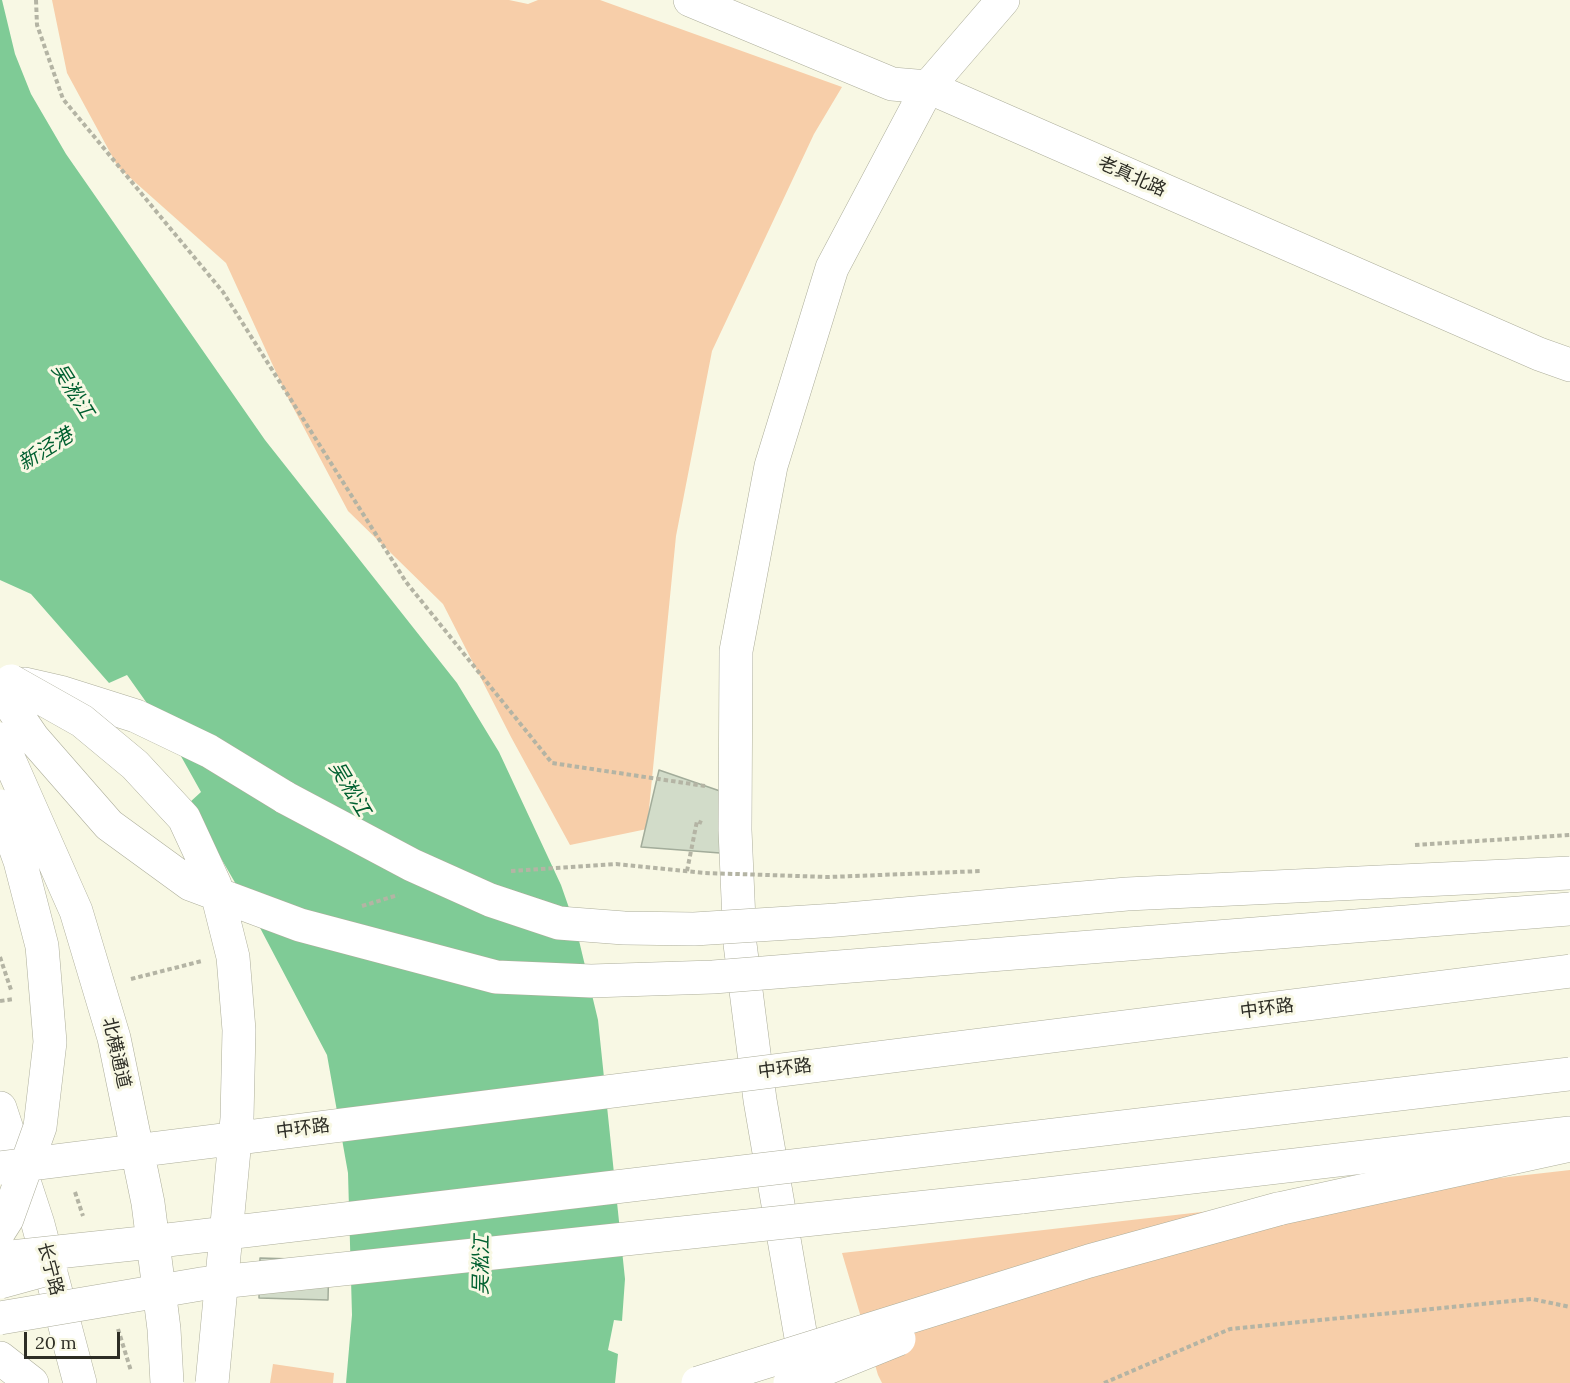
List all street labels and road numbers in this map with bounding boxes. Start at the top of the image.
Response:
street label: 老真北路 [1095,152,1169,202]
street label: 中环路 [1239,995,1295,1023]
street label: 北横通道 [97,1015,135,1091]
street label: 中环路 [757,1055,813,1083]
street label: 中环路 [275,1115,331,1143]
street label: 长宁路 [33,1240,67,1298]

